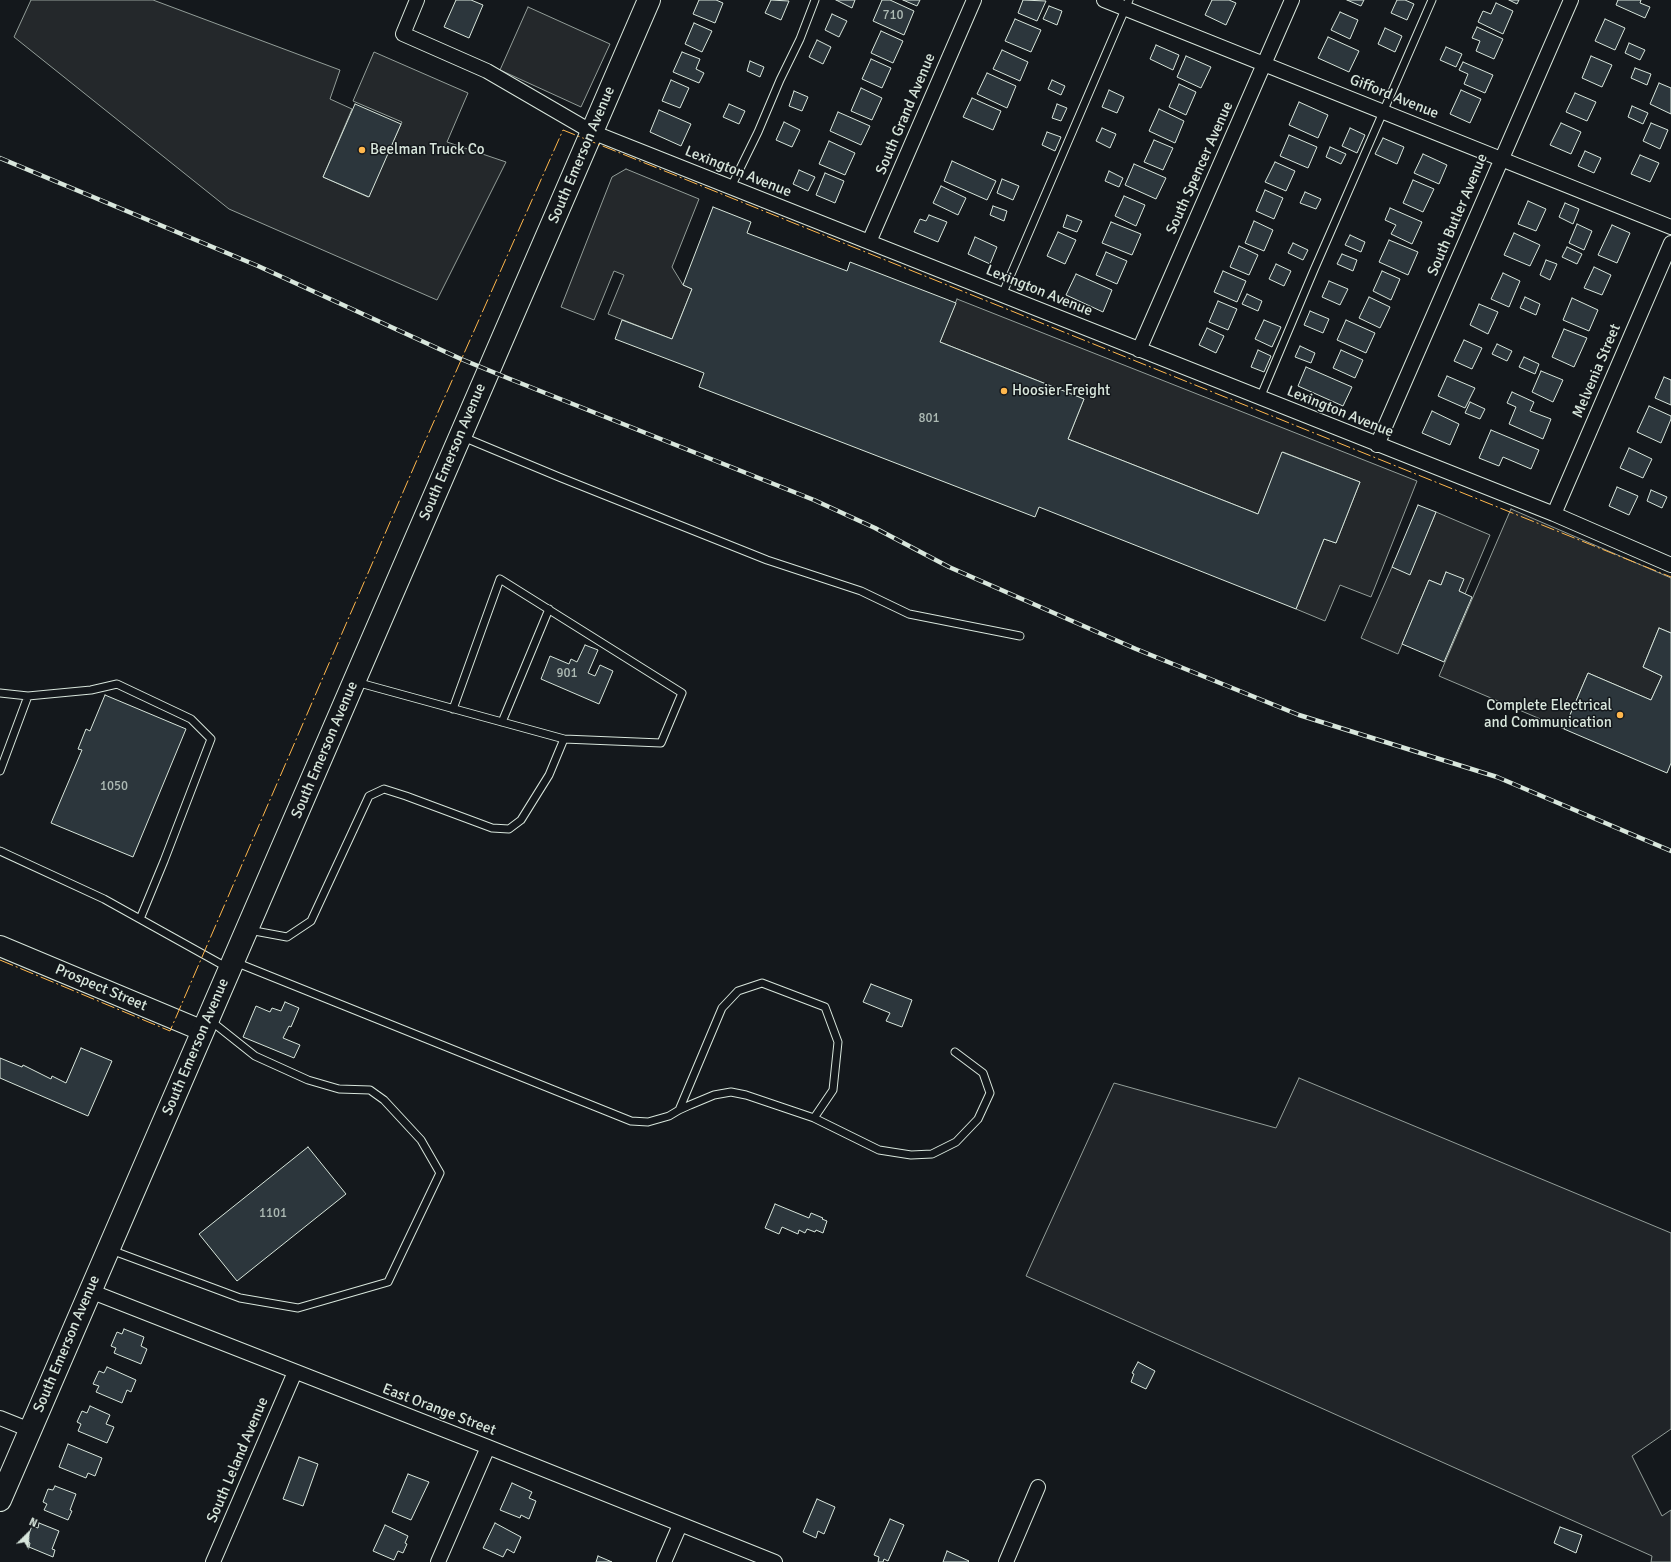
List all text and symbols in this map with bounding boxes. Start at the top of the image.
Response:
house number: 710 [882,8,904,24]
street label: South Grand Avenue [872,51,940,177]
street label: Gifford Avenue [1347,71,1441,123]
street label: South Emerson Avenue [545,84,619,226]
street label: South Spencer Avenue [1163,99,1237,237]
place label: Beelman Truck Co [370,141,485,159]
street label: Lexington Avenue [682,142,794,202]
marker: Beelman Truck Co [357,145,367,155]
street label: South Butler Avenue [1424,151,1492,279]
street label: Lexington Avenue [983,261,1095,321]
street label: Melvenia Street [1569,321,1625,421]
street label: South Emerson Avenue [416,381,490,523]
place label: Hoosier Freight [1012,382,1110,400]
street label: Lexington Avenue [1284,382,1396,442]
marker: Hoosier Freight [999,386,1009,396]
house number: 801 [918,411,940,427]
house number: 901 [556,666,578,682]
street label: South Emerson Avenue [288,679,362,821]
place label: Complete Electrical and Communication [1484,697,1612,732]
marker: Complete Electrical and Communication [1615,710,1625,720]
house number: 1050 [100,779,128,795]
street label: Prospect Street [52,961,150,1015]
street label: South Emerson Avenue [159,976,233,1118]
house number: 1101 [259,1206,287,1222]
street label: South Emerson Avenue [30,1273,104,1415]
street label: East Orange Street [380,1380,498,1440]
street label: South Leland Avenue [203,1395,273,1525]
north arrow [8,1514,48,1554]
text: N [27,1515,39,1530]

